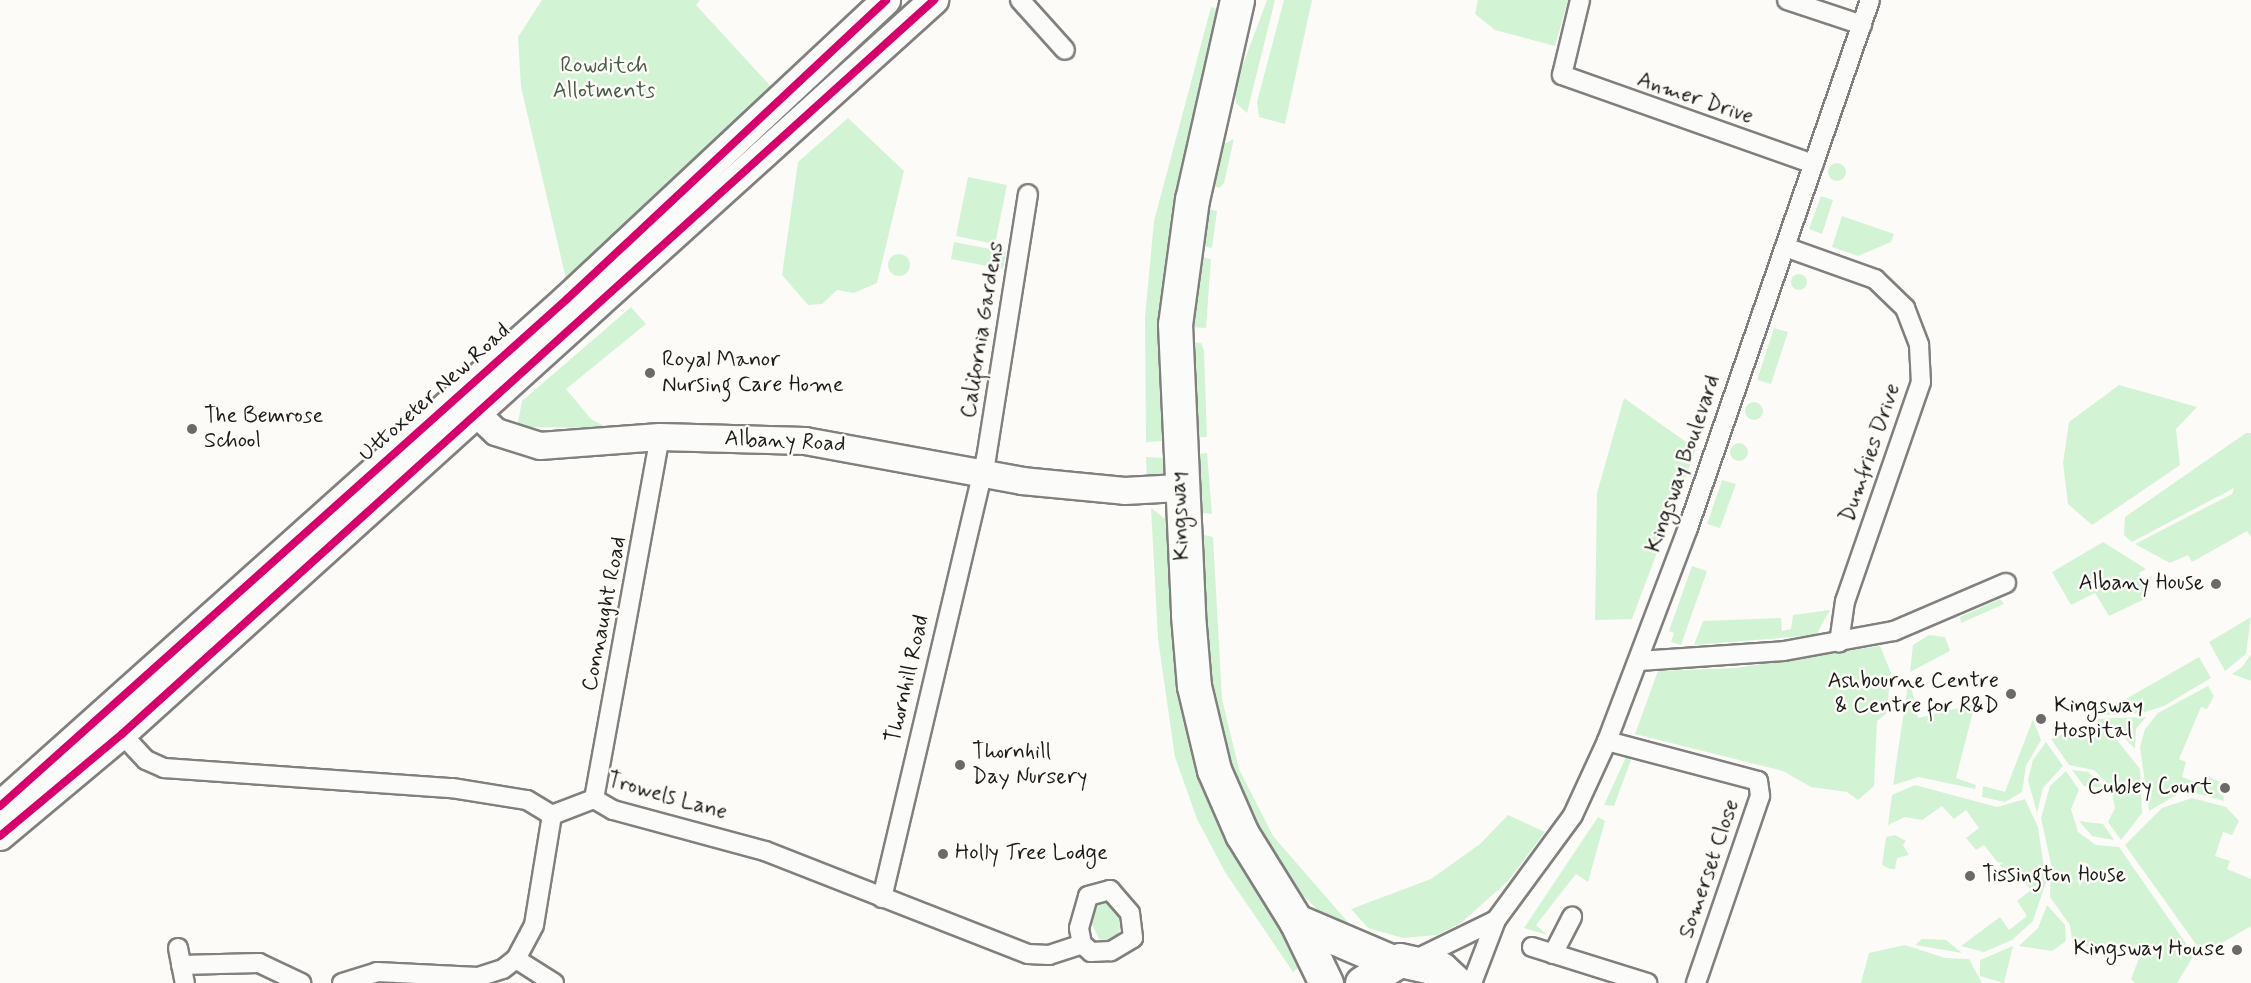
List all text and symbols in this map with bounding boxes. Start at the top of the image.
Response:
park label: Rowditch Allotments [553,53,655,104]
street label: Anmer Drive [1634,67,1756,131]
street label: California Gardens [956,242,1010,418]
street label: Uttoxeter New Road [355,319,515,467]
place label: Royal Manor Nursing Care Home [662,347,844,398]
marker: Royal Manor Nursing Care Home [643,366,657,380]
street label: Kingsway Boulevard [1642,374,1726,554]
street label: Dumfries Drive [1835,381,1907,525]
place label: The Bemrose School [204,403,327,454]
marker: The Bemrose School [185,422,199,436]
street label: Albany Road [724,426,846,458]
street label: Kingsway [1165,471,1197,561]
street label: Connaught Road [577,534,633,694]
place label: Albany House [2075,571,2204,597]
marker: Albany House [2209,577,2223,591]
street label: Thornhill Road [881,613,935,745]
place label: Ashbourne Centre & Centre for R&D [1827,668,1999,720]
marker: Ashbourne Centre & Centre for R&D [2004,687,2018,701]
place label: Kingsway Hospital [2054,693,2143,744]
marker: Kingsway Hospital [2032,710,2050,728]
place label: Thornhill Day Nursery [972,739,1089,790]
marker: Thornhill Day Nursery [953,758,967,772]
street label: Trowels Lane [604,767,730,827]
place label: Cubley Court [2090,775,2213,801]
marker: Cubley Court [2218,781,2232,795]
street label: Somerset Close [1674,796,1746,942]
place label: Holly Tree Lodge [955,841,1104,867]
marker: Holly Tree Lodge [936,847,950,861]
place label: Tissington House [1982,863,2129,889]
marker: Tissington House [1963,869,1977,883]
place label: Kingsway House [2078,937,2225,963]
marker: Kingsway House [2230,943,2244,957]

